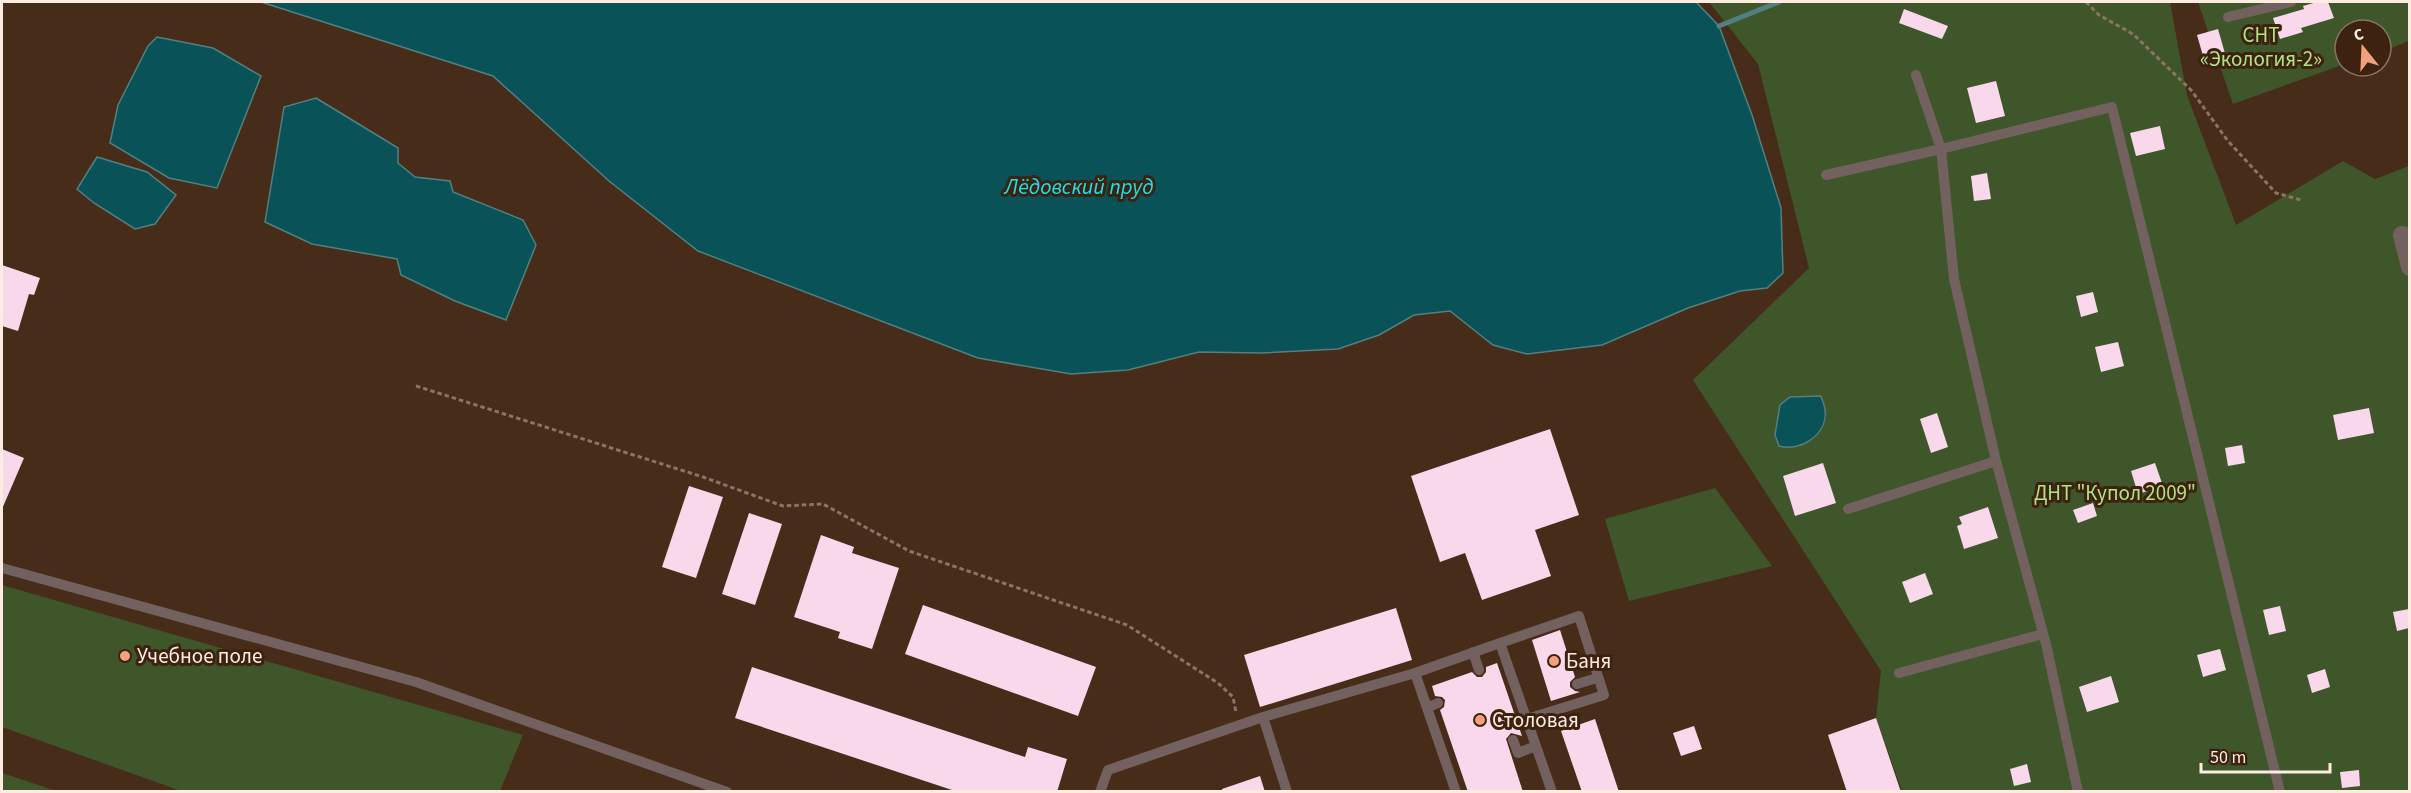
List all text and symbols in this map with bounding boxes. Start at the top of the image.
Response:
north arrow [2333,18,2393,78]
park label: СНТ «Экология-2» [2200,20,2322,74]
text: С [2351,23,2367,47]
water label: Лёдовский пруд [1002,171,1154,203]
park label: ДНТ "Купол 2009" [2034,478,2196,508]
place label: Учебное поле [137,641,262,671]
place label: Баня [1566,646,1611,676]
marker: Учебное поле [118,649,132,663]
marker: Баня [1547,654,1561,668]
place label: Столовая [1492,705,1579,735]
marker: Столовая [1473,713,1487,727]
scale bar [2201,736,2330,774]
text: 50 m [2210,745,2246,770]

